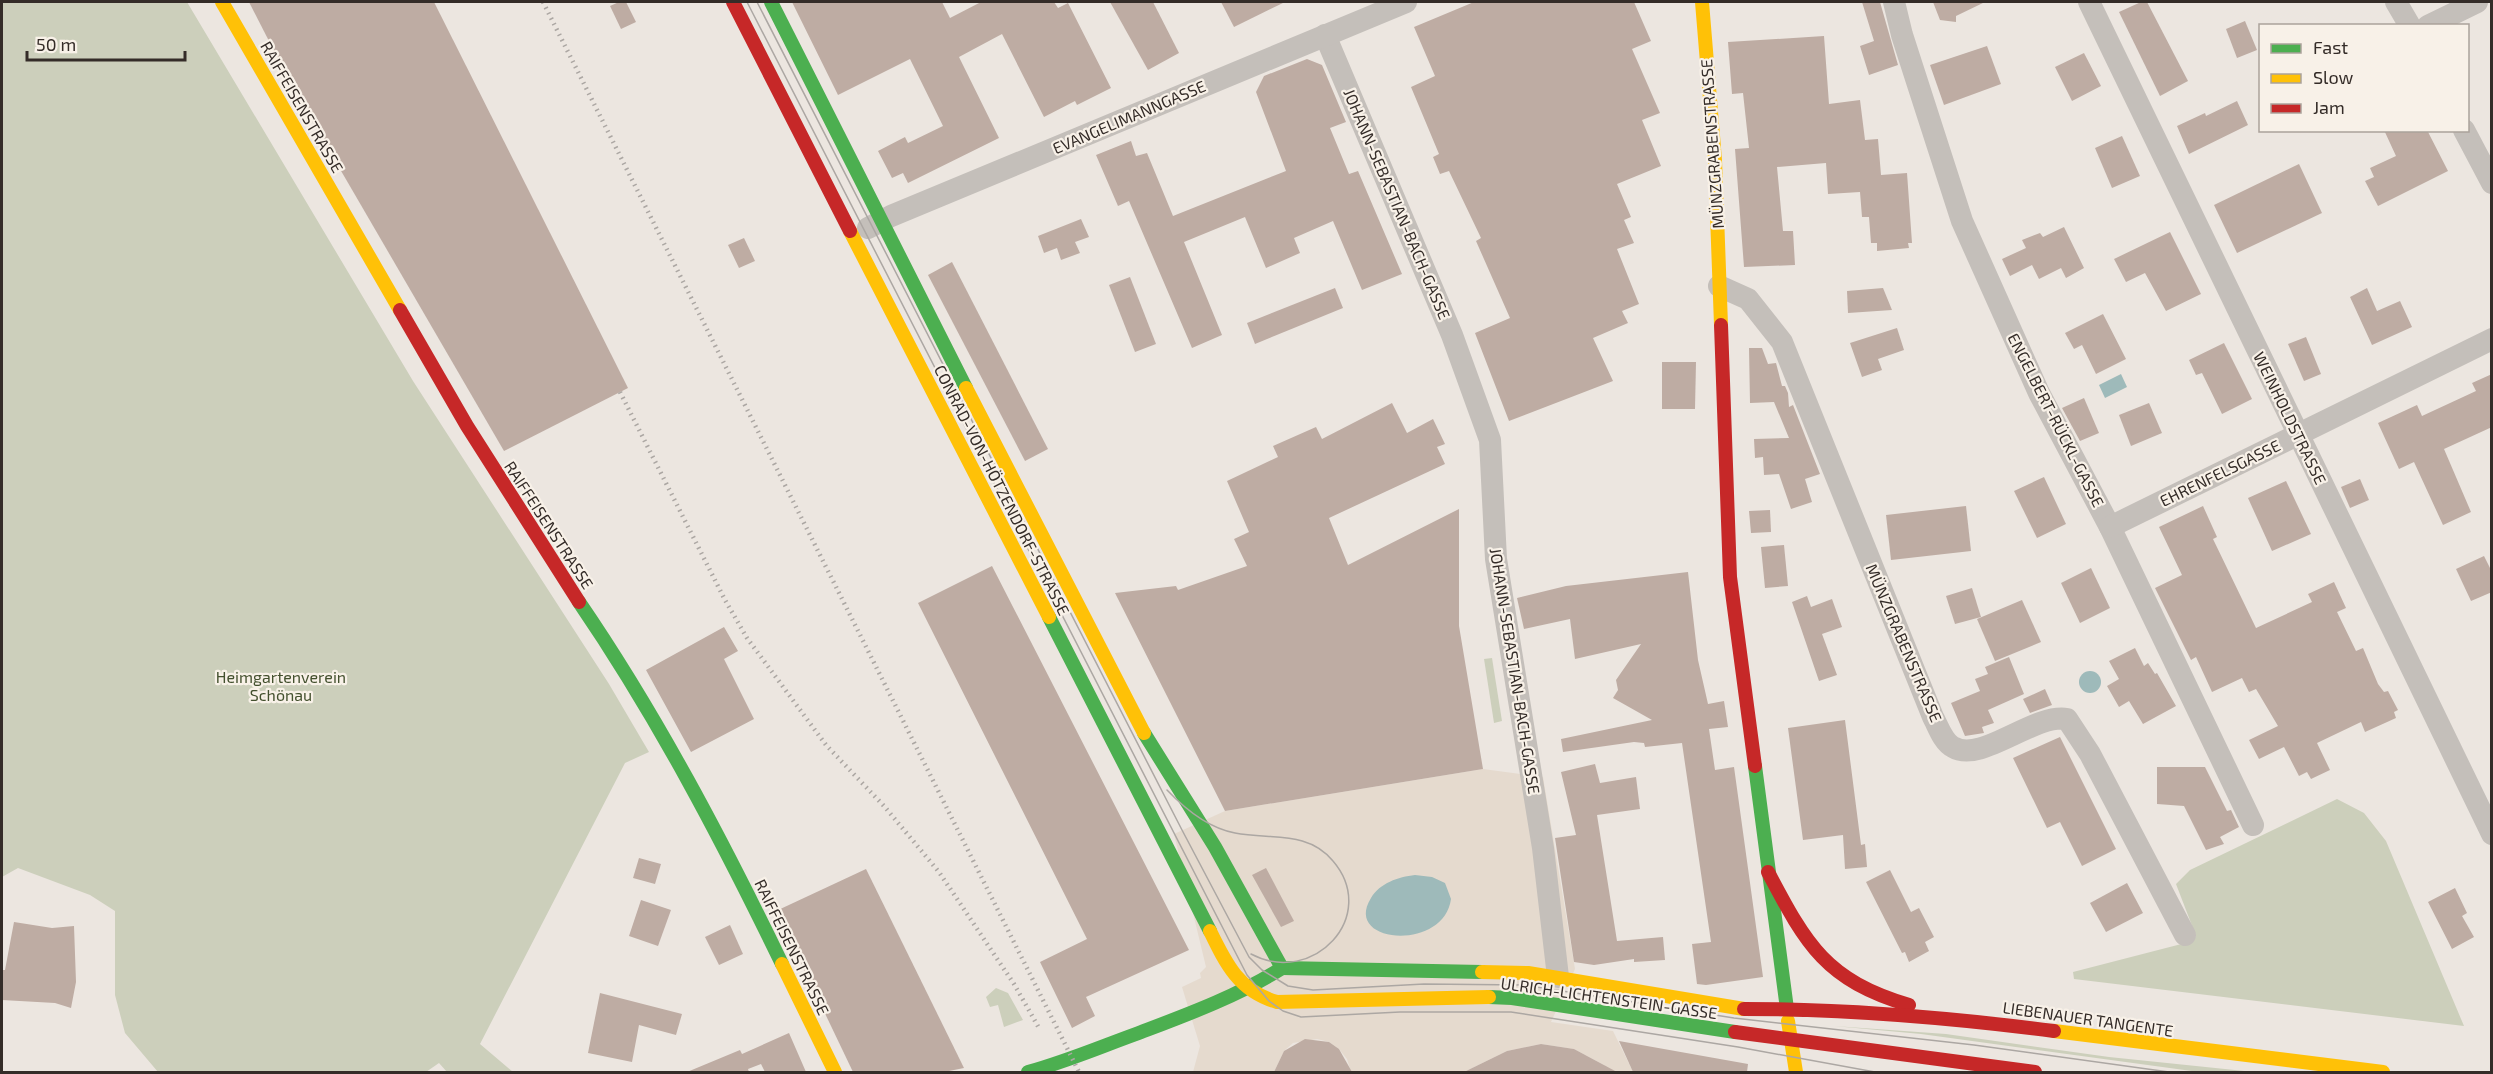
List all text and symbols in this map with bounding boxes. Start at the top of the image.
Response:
scale bar [27,24,184,62]
legend [2259,24,2469,132]
text: 50 m [36,33,76,55]
text: Fast [2313,36,2348,58]
street label: RAIFFEISENSTRASSE [257,38,348,176]
street label: MÜNZGRABENSTRASSE [1696,59,1727,229]
text: Slow [2313,66,2354,88]
street label: EVANGELIMANNGASSE [1049,76,1208,157]
street label: JOHANN-SEBASTIAN-BACH-GASSE [1340,86,1455,322]
text: Jam [2313,96,2345,118]
street label: ENGELBERT-RÜCKL-GASSE [2004,330,2109,510]
street label: WEINHOLDSTRASSE [2250,349,2331,487]
street label: CONRAD-VON-HÖTZENDORF-STRASSE [931,361,1074,618]
street label: EHRENFELSGASSE [2157,435,2283,510]
street label: RAIFFEISENSTRASSE [501,457,598,592]
street label: JOHANN-SEBASTIAN-BACH-GASSE [1487,547,1544,795]
street label: MÜNZGRABENSTRASSE [1863,561,1946,725]
park label: Heimgartenverein Schönau [216,667,346,704]
street label: RAIFFEISENSTRASSE [751,876,834,1018]
street label: ULRICH-LICHTENSTEIN-GASSE [1500,973,1719,1022]
street label: LIEBENAUER TANGENTE [2001,997,2175,1040]

